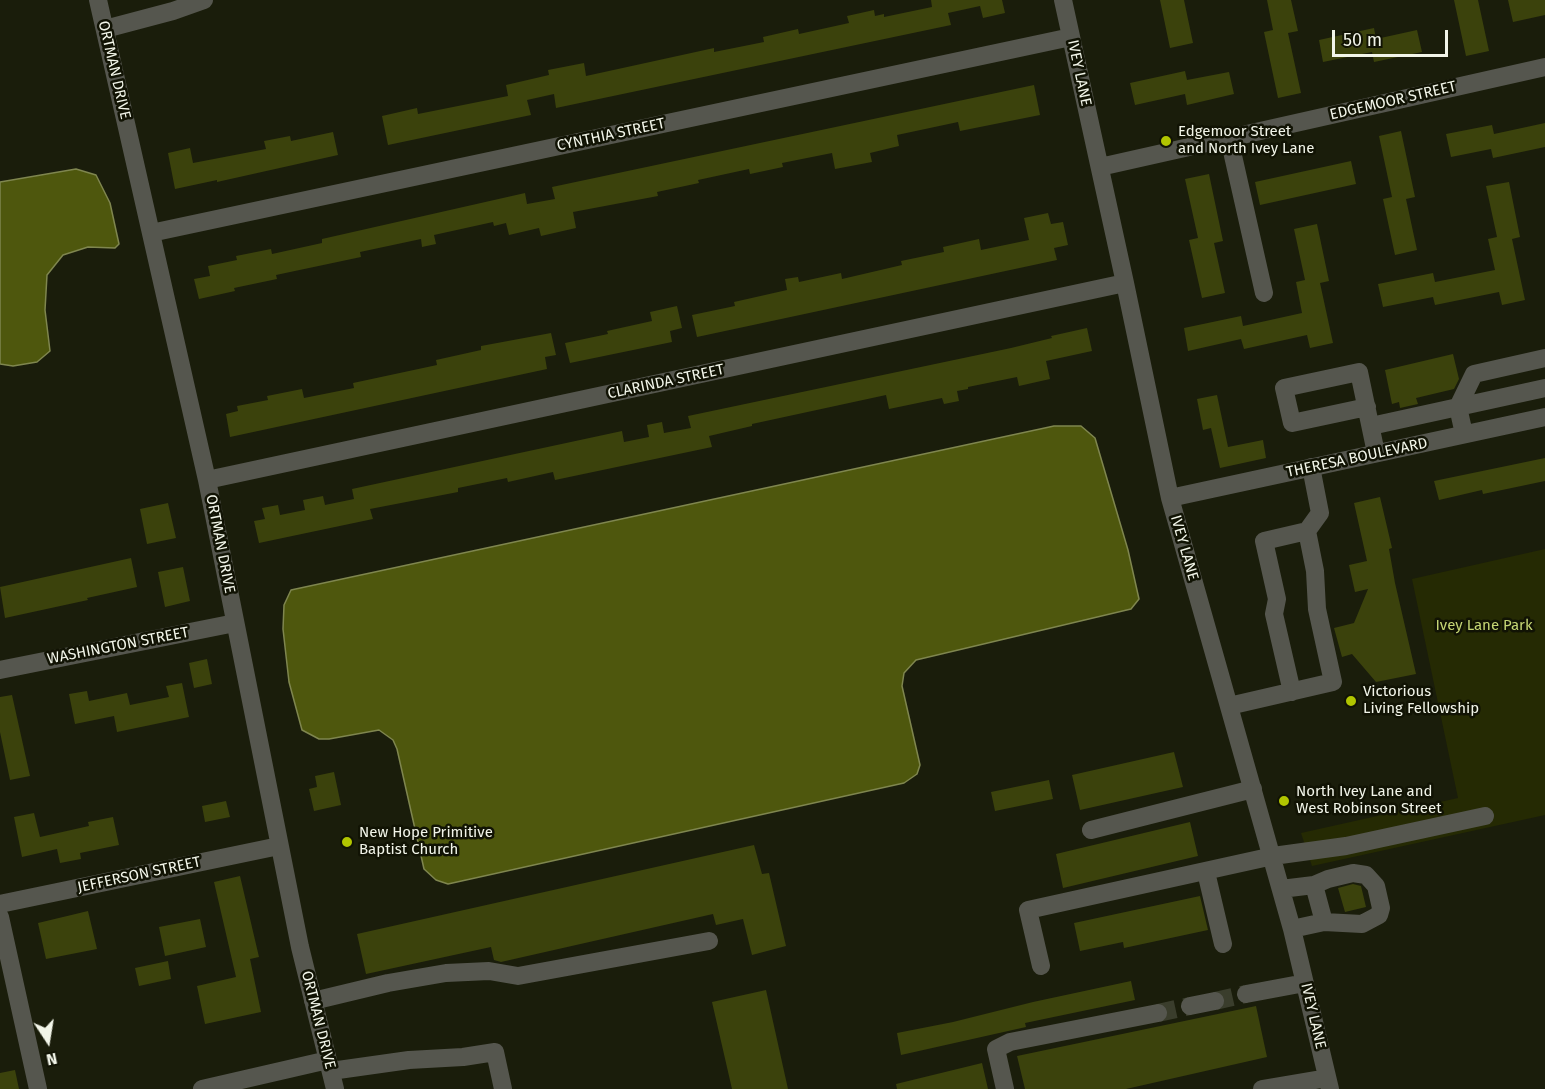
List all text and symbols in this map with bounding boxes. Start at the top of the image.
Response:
scale bar [1335,18,1450,56]
street label: ORTMAN DRIVE [94,19,134,121]
text: 50 m [1343,29,1382,51]
street label: IVEY LANE [1063,38,1095,108]
street label: EDGEMOOR STREET [1328,78,1458,124]
street label: CYNTHIA STREET [555,115,667,155]
place label: Edgemoor Street and North Ivey Lane [1178,123,1315,158]
marker: Edgemoor Street and North Ivey Lane [1159,134,1173,148]
street label: CLARINDA STREET [606,361,726,403]
street label: THERESA BOULEVARD [1285,434,1429,482]
street label: ORTMAN DRIVE [202,493,238,595]
street label: IVEY LANE [1166,513,1202,583]
park label: Ivey Lane Park [1435,617,1533,635]
street label: WASHINGTON STREET [46,623,190,669]
place label: Victorious Living Fellowship [1363,683,1479,718]
marker: Victorious Living Fellowship [1344,694,1358,708]
place label: North Ivey Lane and West Robinson Street [1296,783,1442,818]
marker: North Ivey Lane and West Robinson Street [1277,794,1291,808]
place label: New Hope Primitive Baptist Church [359,824,493,859]
marker: New Hope Primitive Baptist Church [340,835,354,849]
street label: JEFFERSON STREET [76,853,202,897]
street label: ORTMAN DRIVE [297,969,339,1071]
street label: IVEY LANE [1297,981,1329,1051]
north arrow [18,1011,78,1071]
text: N [45,1049,59,1069]

